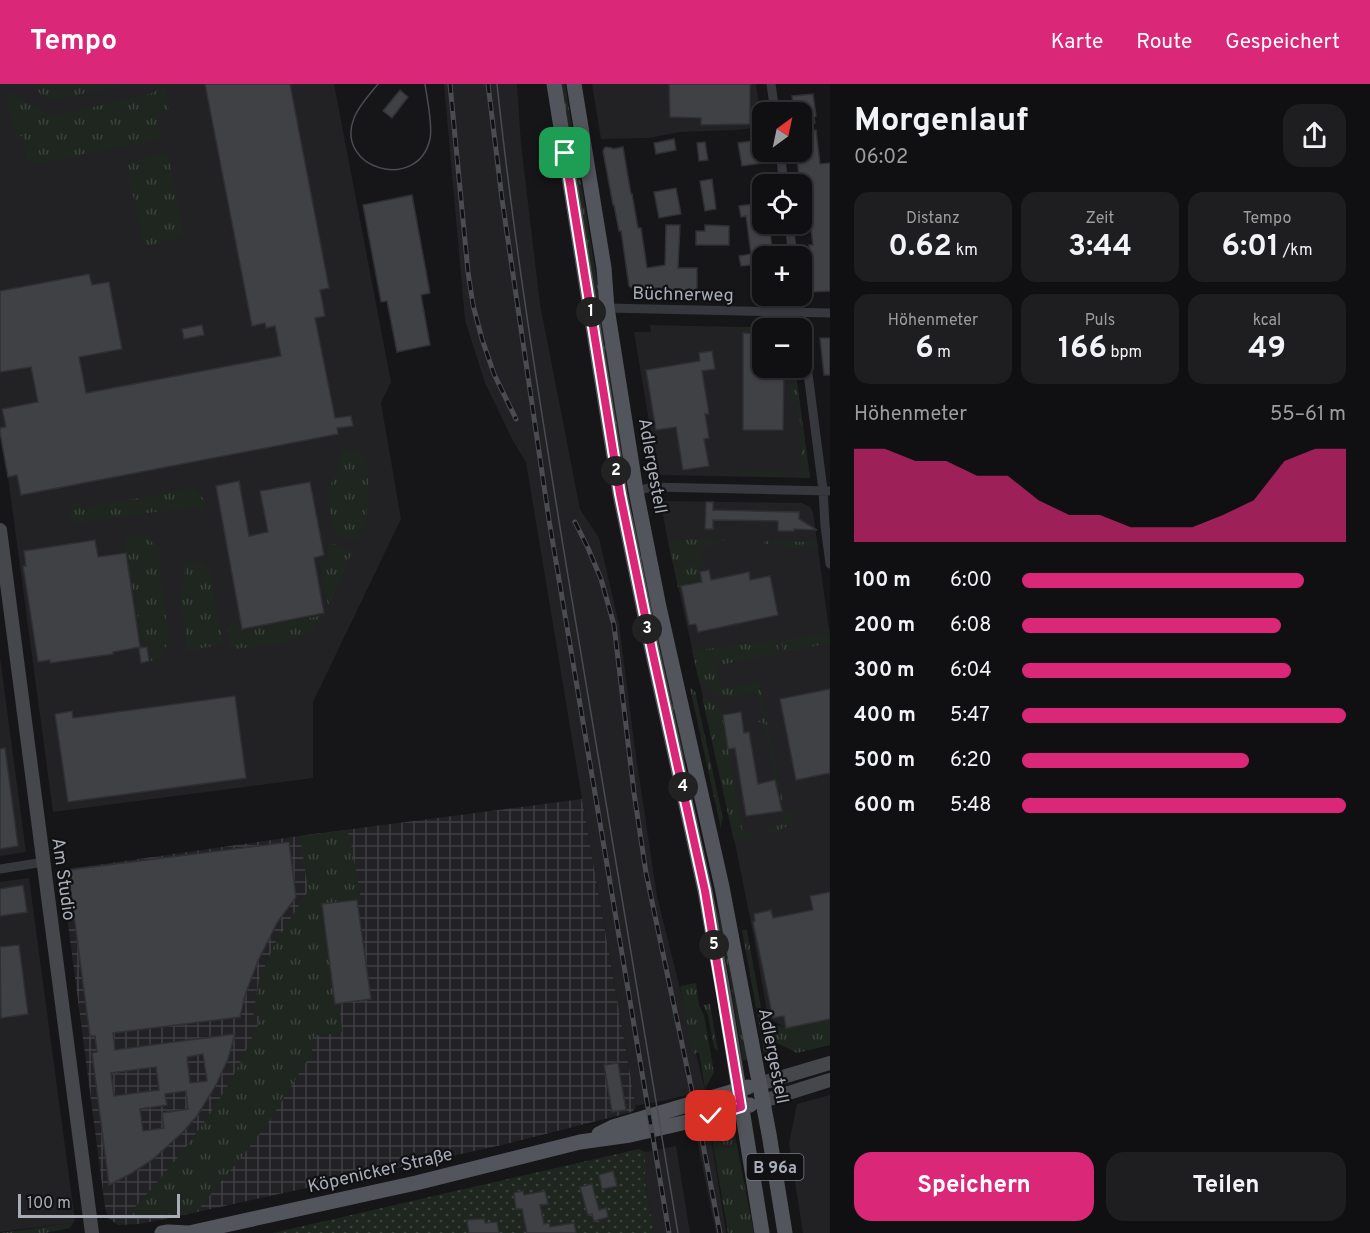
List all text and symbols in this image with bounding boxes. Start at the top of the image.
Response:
text: Tempo [30,24,117,60]
text: Karte [1051,29,1103,56]
text: Route [1136,29,1192,56]
text: Gespeichert [1225,29,1340,56]
text: Morgenlauf [854,101,1028,143]
north arrow [752,102,812,162]
map controls [752,102,812,378]
button: share [1283,104,1346,167]
pin [539,127,590,178]
icon: arrive [548,136,581,169]
text: 06:02 [854,145,908,171]
button: locate [752,174,812,234]
text: Distanz [906,209,960,229]
text: Zeit [1086,209,1114,229]
text: Tempo [1243,209,1291,229]
text: 0.62 [888,229,952,266]
text: 3:44 [1068,229,1132,266]
text: 6:01 [1221,229,1279,266]
text: km [952,241,978,261]
text: /km [1279,241,1313,261]
button: + [752,246,812,306]
street label: Büchnerweg [632,283,734,308]
pin: 1 [576,297,606,327]
text: 1 [588,302,594,322]
text: Höhenmeter [888,311,978,331]
text: Puls [1085,311,1115,331]
text: kcal [1253,311,1281,331]
button: − [752,318,812,378]
text: 6 [915,331,934,368]
text: 166 [1058,331,1107,368]
text: 49 [1248,331,1286,368]
text: m [934,343,951,363]
text: bpm [1107,343,1142,363]
text: Höhenmeter [854,402,967,428]
text: 55–61 m [1270,402,1346,428]
street label: Adlergestell [632,417,671,516]
pin: 2 [601,456,631,486]
text: 2 [611,461,621,481]
text: 100 m [854,568,911,594]
text: 6:00 [950,568,992,594]
text: 200 m [854,613,915,639]
text: 6:08 [950,613,992,639]
pin: 3 [632,614,662,644]
text: 3 [642,619,652,639]
text: 300 m [854,658,915,684]
text: 6:04 [950,658,992,684]
text: 400 m [854,703,916,729]
text: 5:47 [950,703,990,729]
text: 500 m [854,748,915,774]
text: 6:20 [950,748,992,774]
pin: 4 [668,772,698,802]
text: 4 [678,777,688,797]
text: 600 m [854,793,915,819]
text: 5:48 [950,793,992,819]
street label: Am Studio [45,836,80,922]
pin: 5 [699,930,729,960]
text: 5 [709,935,719,955]
street label: Adlergestell [752,1007,793,1106]
pin [685,1090,736,1141]
icon: check [694,1099,727,1132]
street label: Köpenicker Straße [306,1144,455,1199]
button: Speichern [854,1152,1094,1221]
button: Teilen [1106,1152,1346,1221]
road number: B 96a [746,1154,804,1180]
scale bar [18,1191,180,1218]
text: 100 m [27,1194,71,1214]

